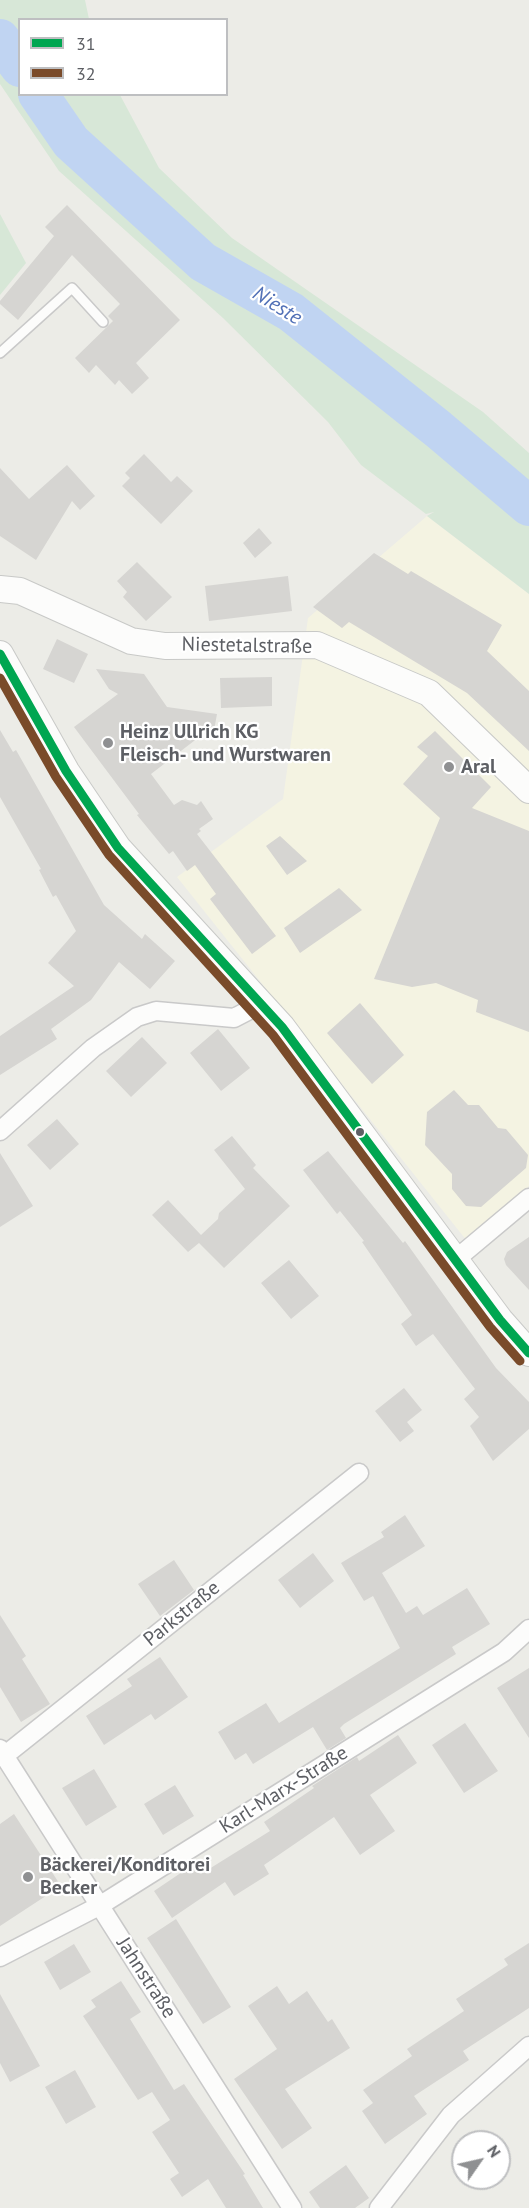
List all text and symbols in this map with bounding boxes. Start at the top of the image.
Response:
legend [18,18,228,96]
text: 31 [76,32,96,55]
text: 32 [76,62,96,85]
water label: Nieste [248,281,306,331]
street label: Niestetalstraße [182,633,312,659]
place label: Heinz Ullrich KG Fleisch- und Wurstwaren [120,720,331,767]
marker: Heinz Ullrich KG Fleisch- und Wurstwaren [101,736,115,750]
place label: Aral [461,755,496,779]
marker: Aral [442,760,456,774]
unlabelled marker [354,1126,366,1138]
street label: Parkstraße [139,1576,225,1652]
street label: Karl-Marx-Straße [215,1741,353,1839]
place label: Bäckerei/Konditorei Becker [40,1853,210,1900]
marker: Bäckerei/Konditorei Becker [21,1870,35,1884]
street label: Jahnstraße [111,1933,181,2023]
north arrow [451,2130,511,2190]
text: N [483,2141,505,2161]

